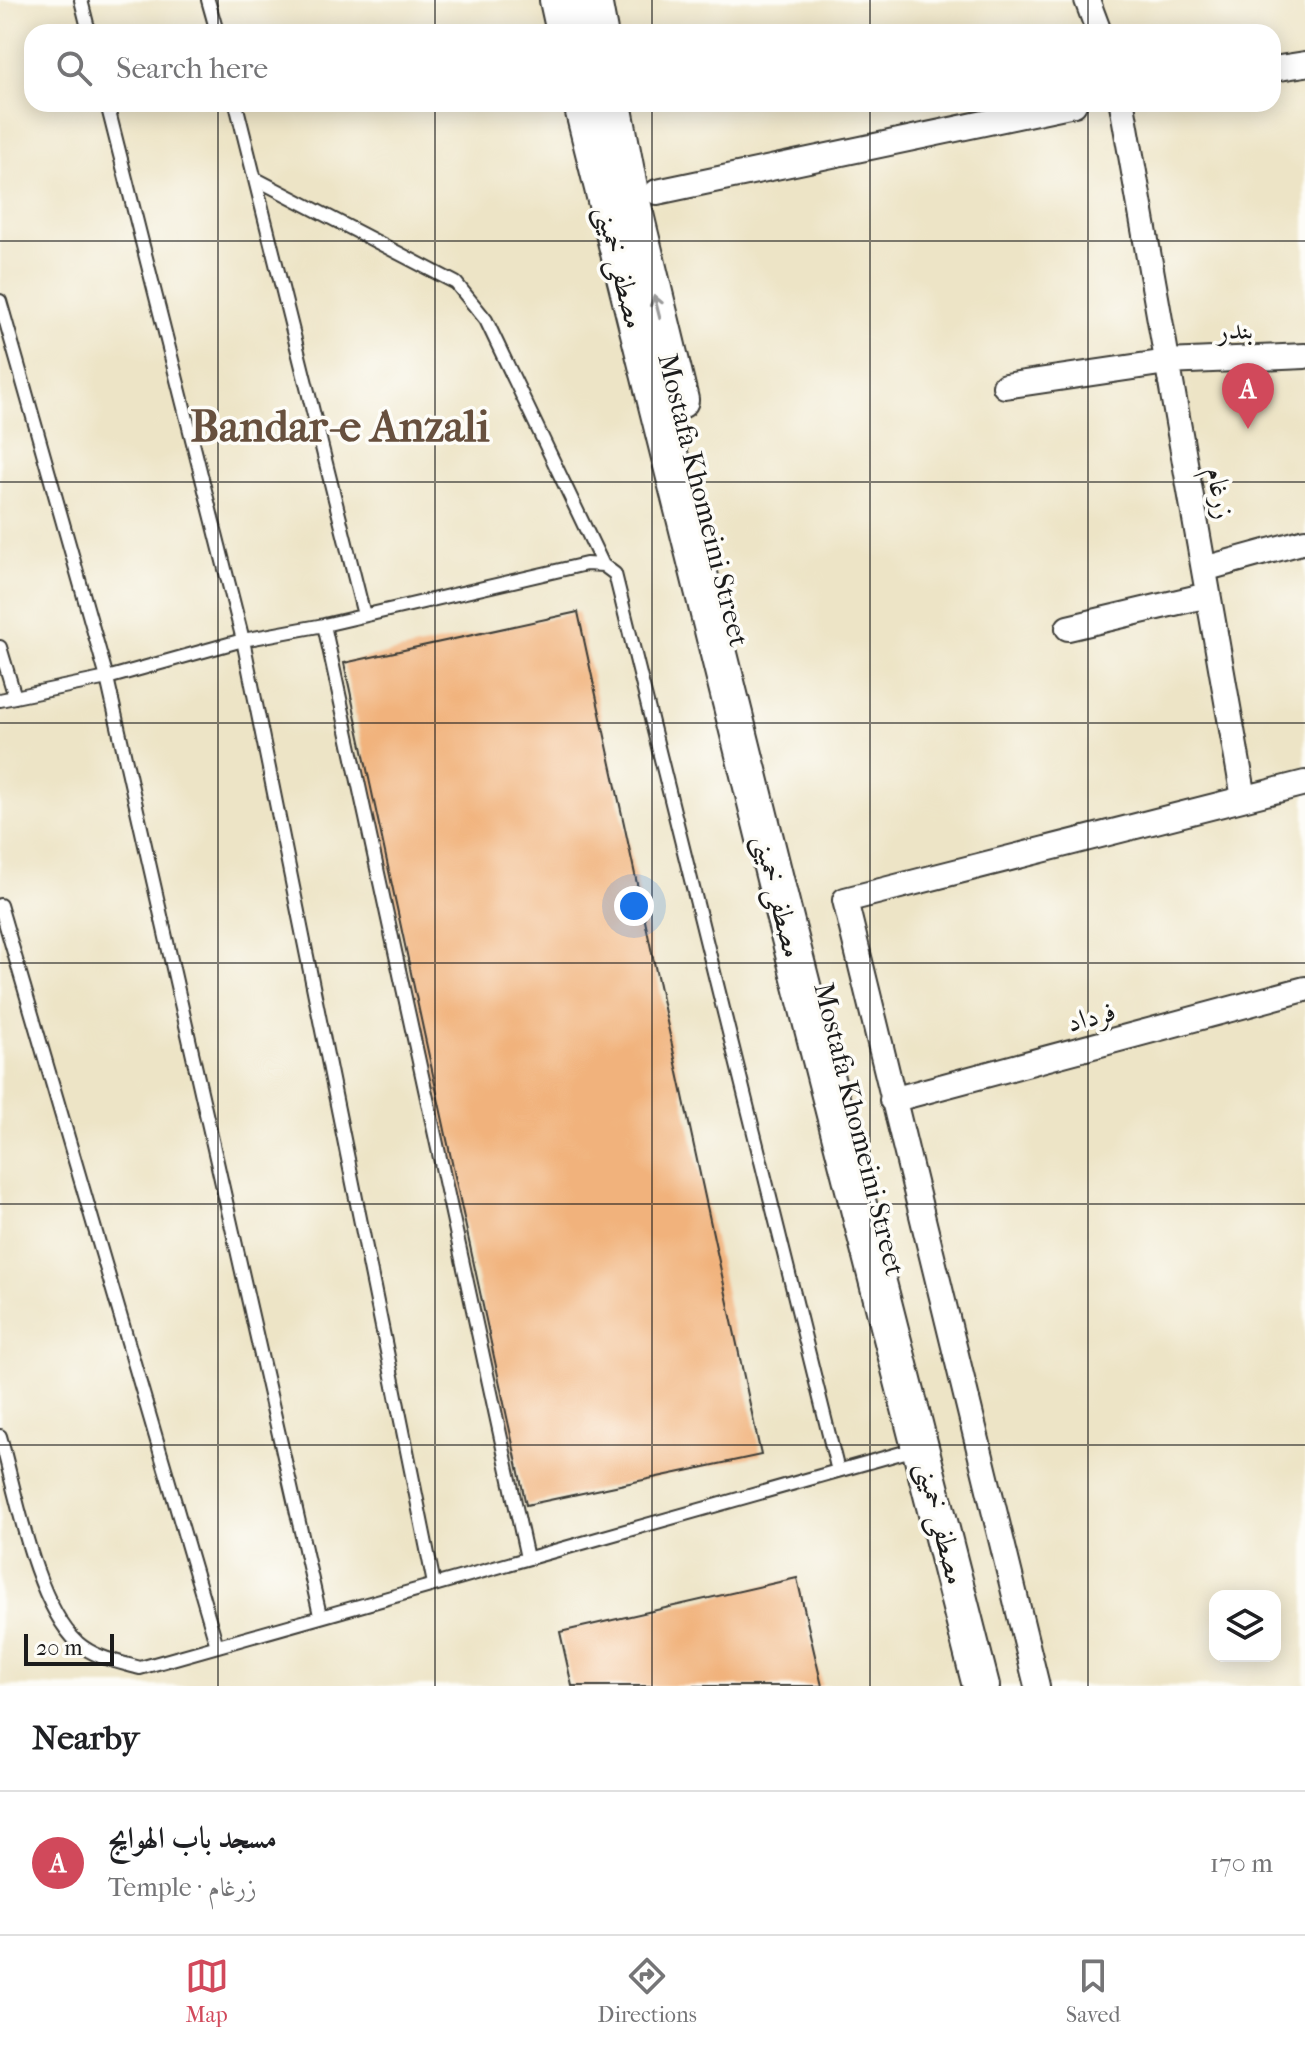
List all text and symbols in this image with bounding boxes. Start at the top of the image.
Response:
search box [24,24,1281,112]
icon: search [52,46,96,90]
text: Search here [116,51,268,86]
street label: مصطفی خمینی [585,202,652,333]
one-way arrow [649,294,664,320]
street label: بندر [1213,312,1254,348]
street label: Mostafa Khomeini Street [651,350,756,650]
pin: A [1222,363,1274,429]
district label: Bandar-e Anzali [191,401,491,452]
street label: زرغام [1192,464,1241,523]
street label: مصطفی خمینی [743,831,810,962]
your location [614,886,654,926]
street label: Mostafa Khomeini Street [807,979,912,1279]
street label: فرداد [1063,994,1119,1040]
street label: مصطفی خمینی [906,1458,973,1589]
map controls [1209,1590,1281,1662]
button: layers [1209,1590,1281,1662]
scale bar [24,1630,114,1666]
text: 20 m [36,1635,82,1661]
text: Nearby [32,1718,139,1758]
text: مسجد باب الهوایج [108,1821,277,1856]
text: A [50,1848,66,1879]
text: 170 m [1210,1848,1273,1879]
text: Temple · زرغام [108,1872,257,1903]
tab: Map [185,1954,229,2028]
tab: Directions [598,1954,697,2028]
tab: Saved [1066,1954,1120,2028]

